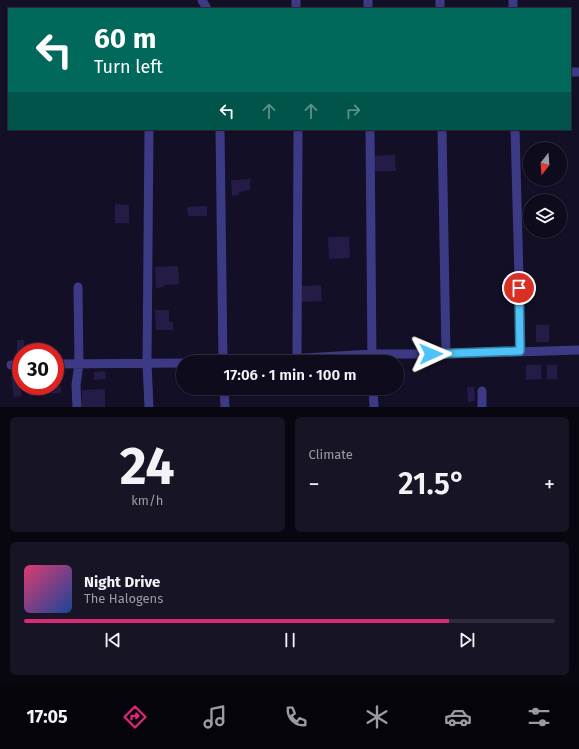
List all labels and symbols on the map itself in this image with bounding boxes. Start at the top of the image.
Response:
north arrow [523,142,567,186]
pin [502,271,536,305]
position arrow [410,333,452,375]
speed limit sign: 30 [12,343,64,395]

